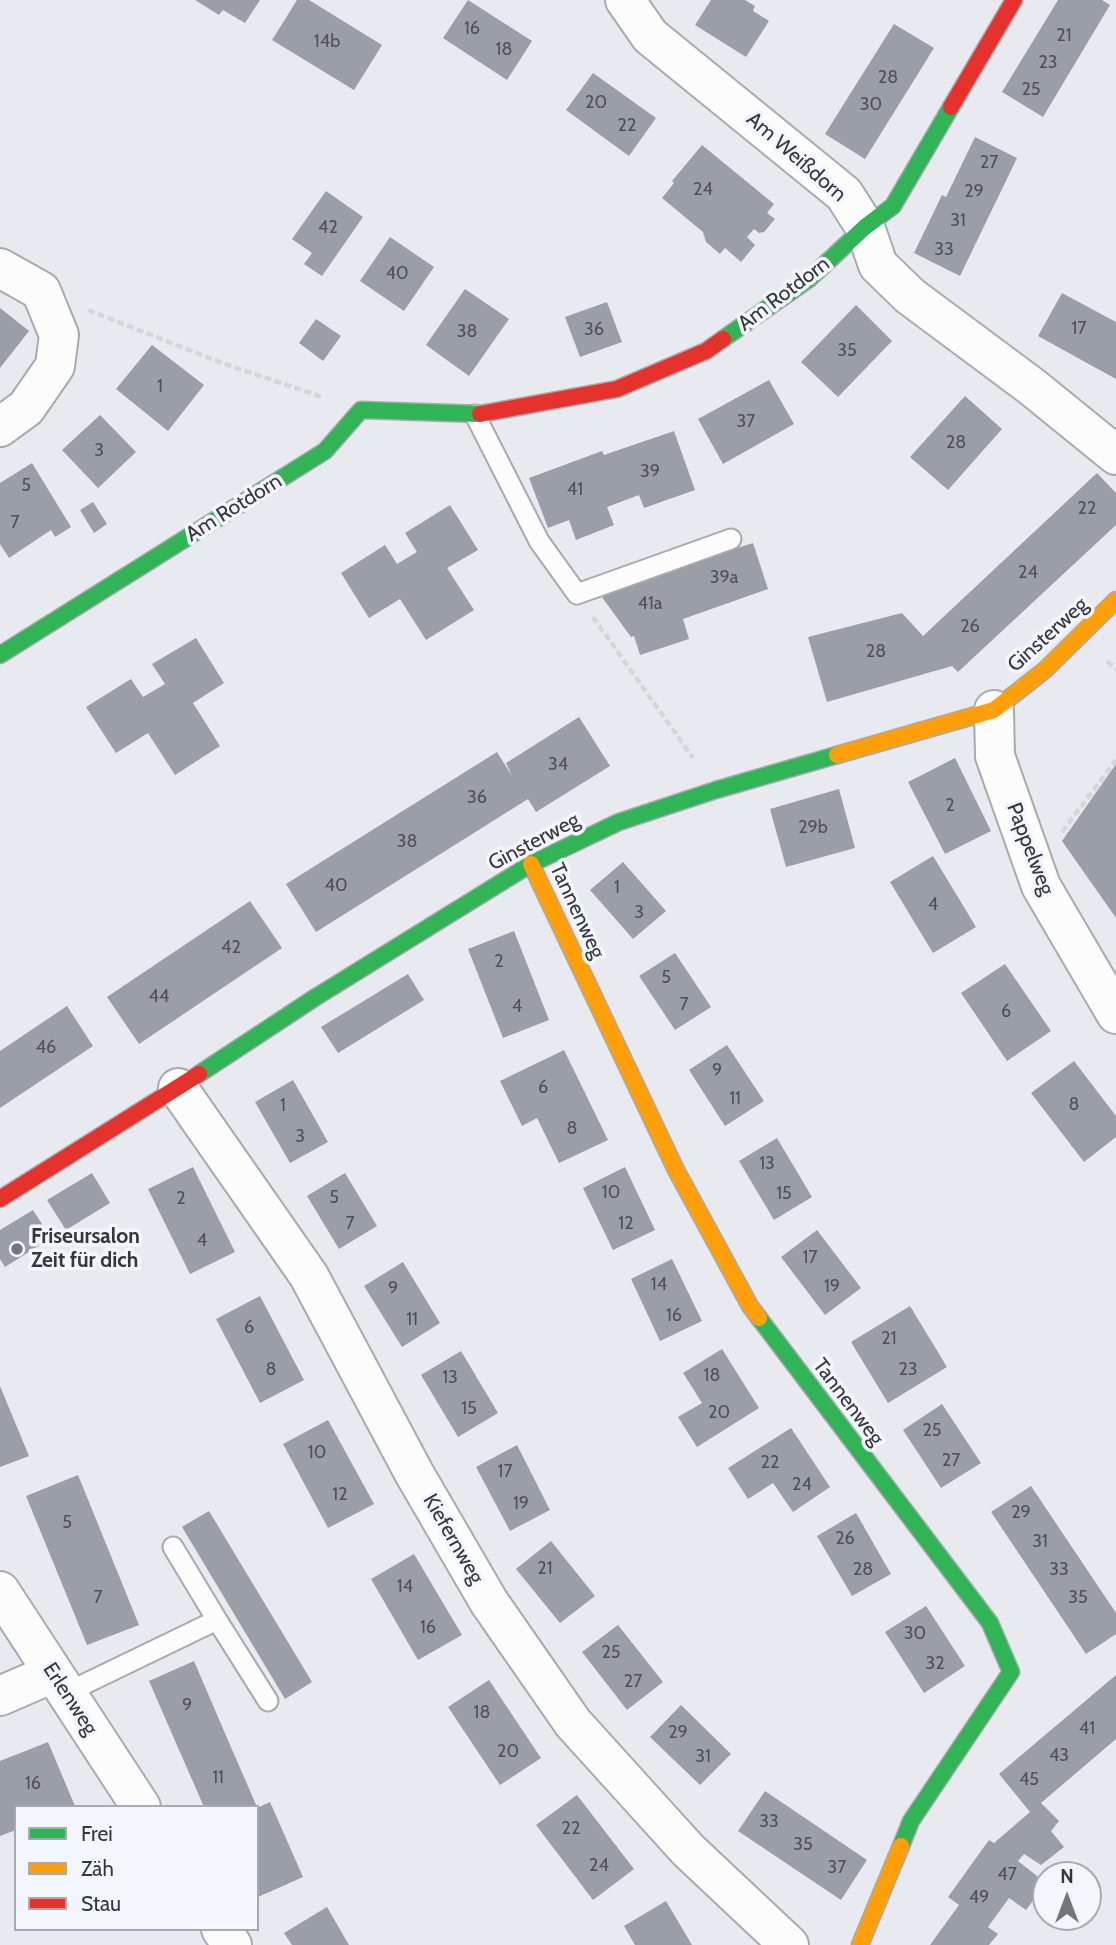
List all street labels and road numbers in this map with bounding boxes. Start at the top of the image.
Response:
street label: Am Weißdorn [741,107,851,207]
street label: Am Rotdorn [733,251,835,337]
street label: Am Rotdorn [181,469,287,547]
street label: Ginsterweg [1003,592,1093,678]
street label: Pappelweg [1001,799,1059,899]
street label: Ginsterweg [484,807,584,877]
street label: Tannenweg [544,859,610,963]
street label: Tannenweg [807,1354,889,1450]
street label: Kiefernweg [417,1490,489,1588]
street label: Erlenweg [37,1658,103,1740]

